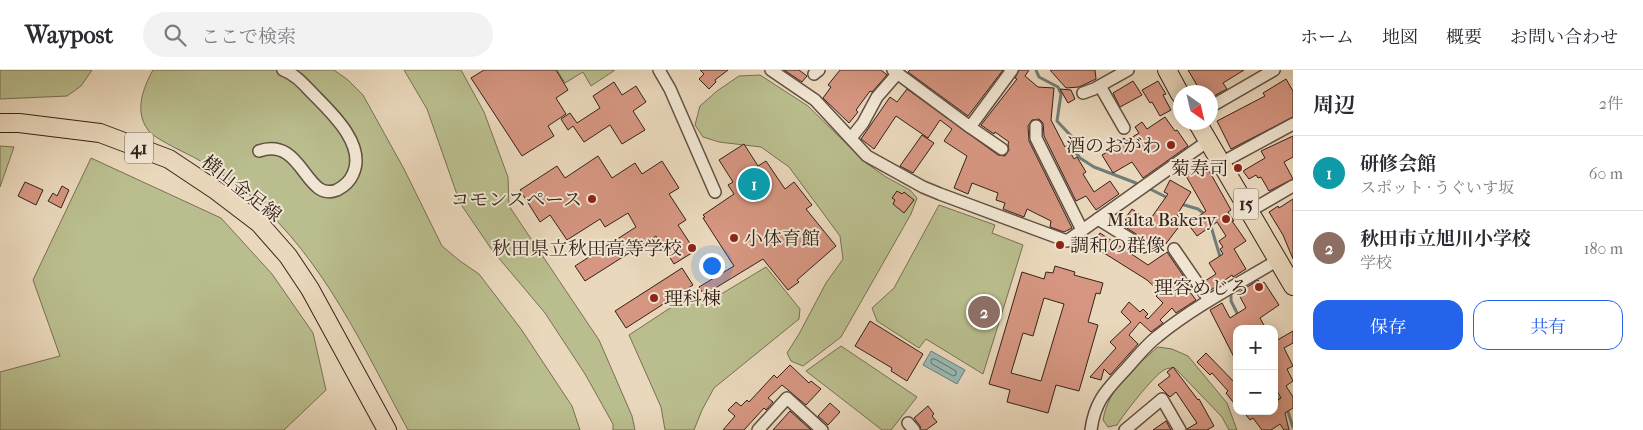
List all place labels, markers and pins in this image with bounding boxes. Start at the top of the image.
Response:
place label: 酒のおがわ [1066,135,1161,157]
marker: 酒のおがわ [1165,139,1177,151]
place label: 菊寿司 [1171,158,1228,180]
marker: 菊寿司 [1232,162,1244,174]
pin: 1 [738,165,770,203]
place label: コモンスペース [451,189,582,211]
marker: コモンスペース [586,193,598,205]
place label: Malta Bakery [1107,209,1217,231]
marker: Malta Bakery [1220,213,1232,225]
place label: 小体育館 [744,228,820,250]
marker: 小体育館 [728,232,740,244]
place label: 調和の群像 [1070,235,1165,257]
place label: 秋田県立秋田高等学校 [492,238,682,260]
marker: 調和の群像 [1054,239,1066,251]
marker: 秋田県立秋田高等学校 [686,242,698,254]
place label: 理容めじろ [1154,277,1249,299]
marker: 理容めじろ [1253,281,1265,293]
place label: 理科棟 [664,288,721,310]
marker: 理科棟 [648,292,660,304]
pin: 2 [968,293,1000,331]

